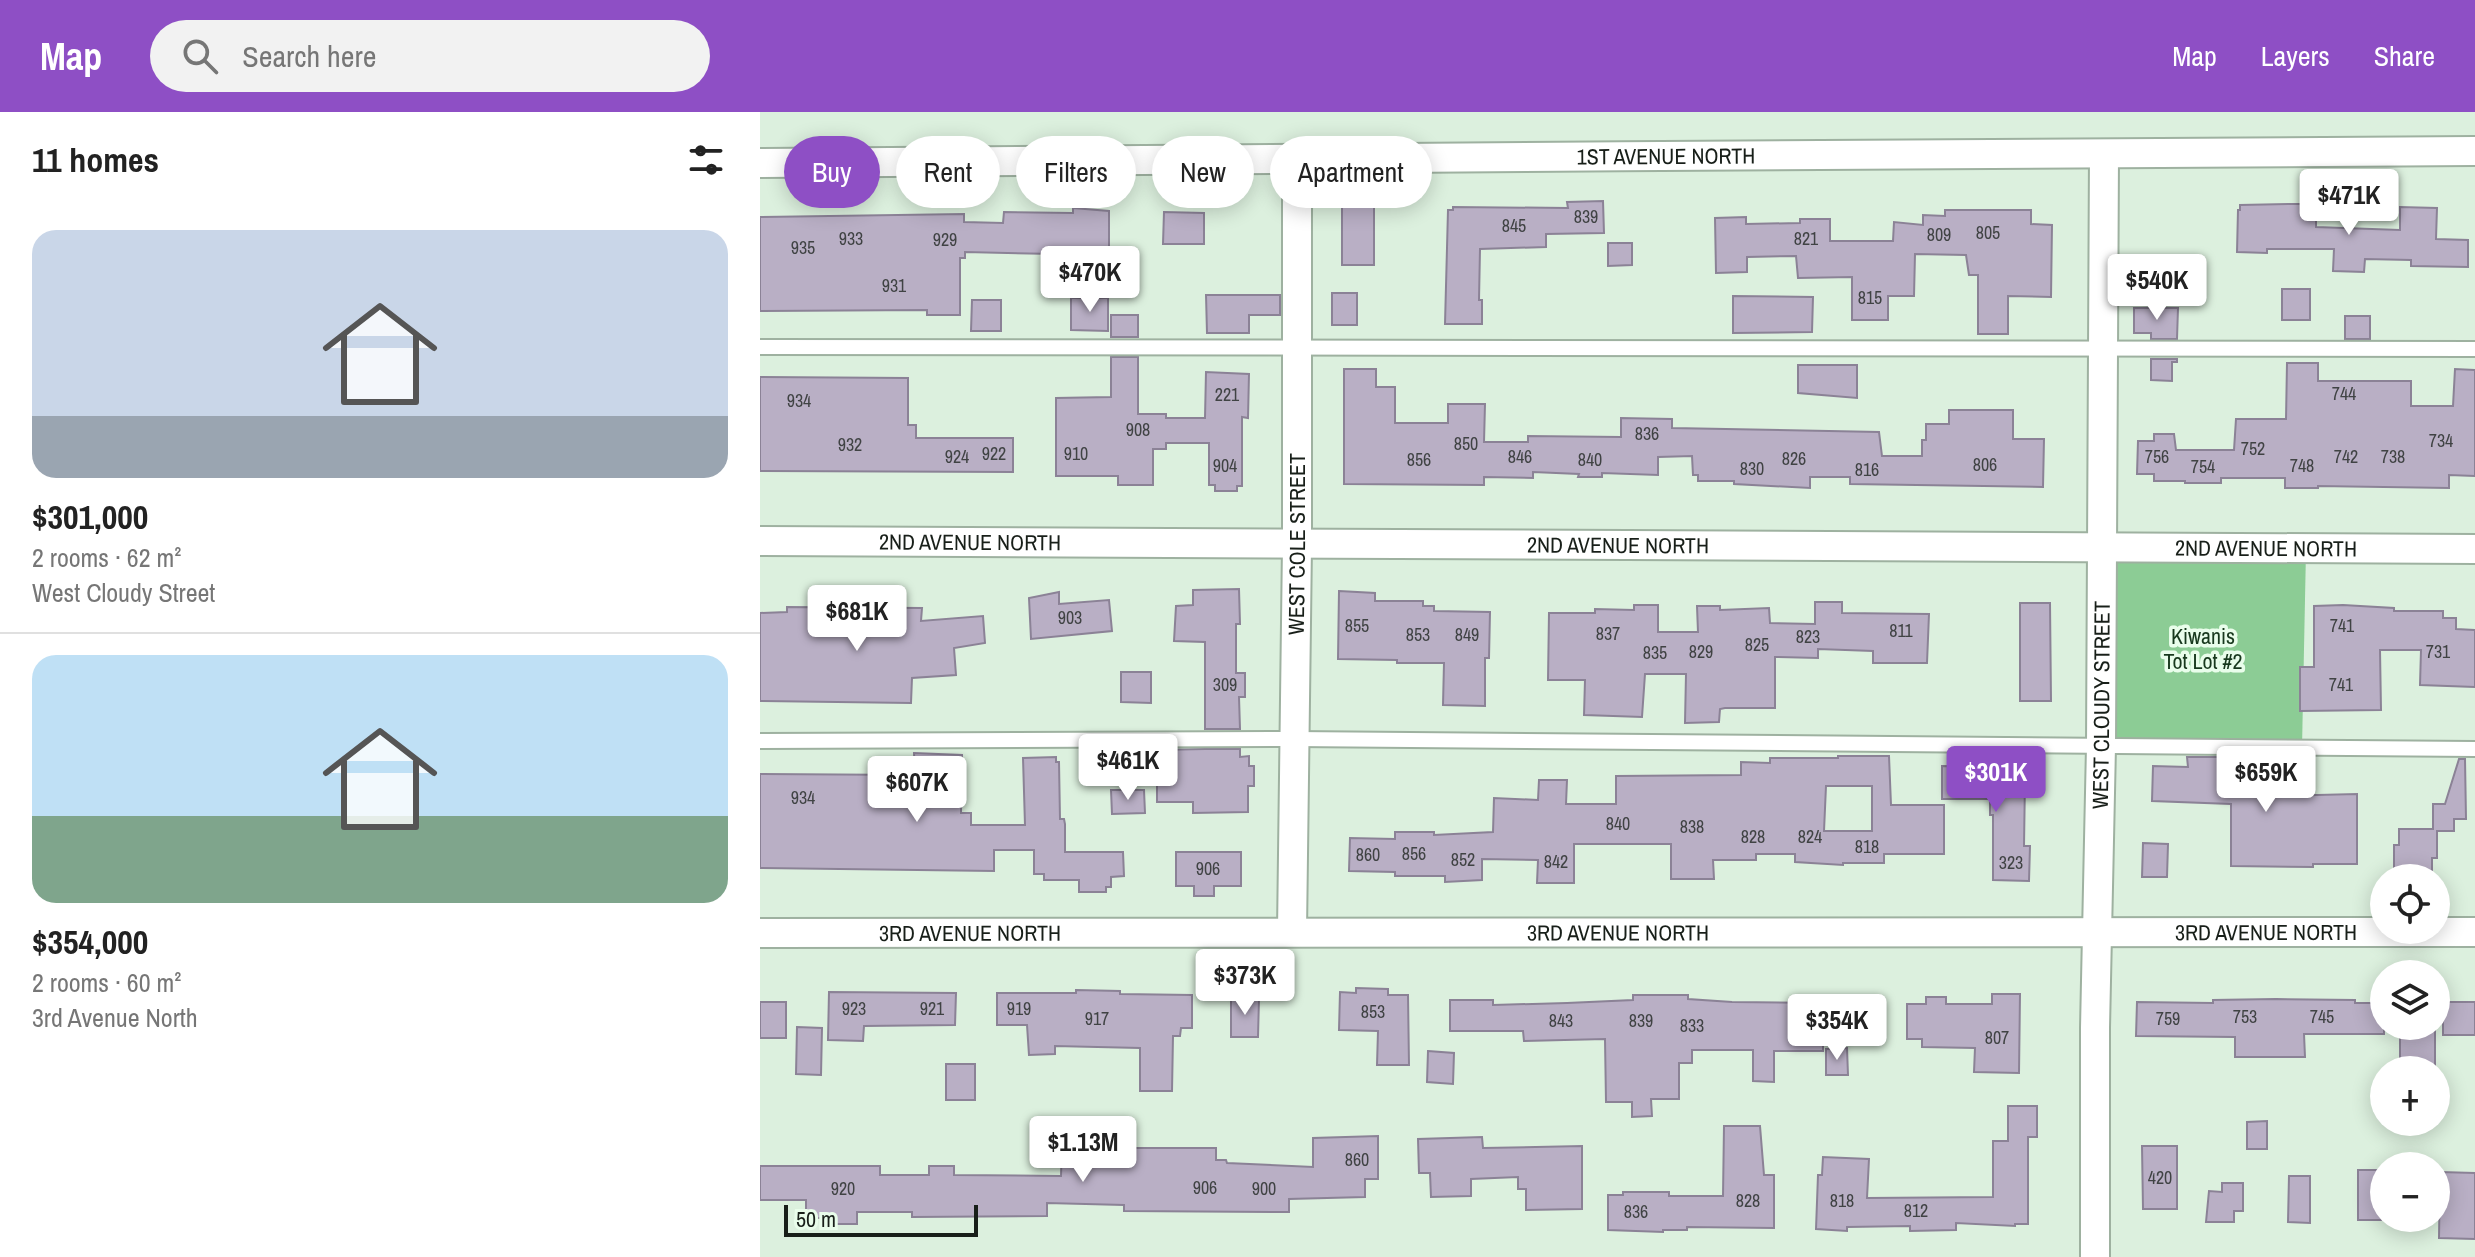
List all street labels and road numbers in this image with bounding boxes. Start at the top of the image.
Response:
street label: 1ST AVENUE NORTH [1577,141,1755,171]
street label: WEST COLE STREET [1281,453,1312,635]
street label: 2ND AVENUE NORTH [879,527,1061,557]
street label: 2ND AVENUE NORTH [1527,530,1709,560]
street label: 2ND AVENUE NORTH [2175,533,2357,563]
street label: WEST CLOUDY STREET [2085,601,2117,809]
street label: 3RD AVENUE NORTH [1527,917,1709,948]
street label: 3RD AVENUE NORTH [2175,917,2357,947]
street label: 3RD AVENUE NORTH [879,918,1061,948]

